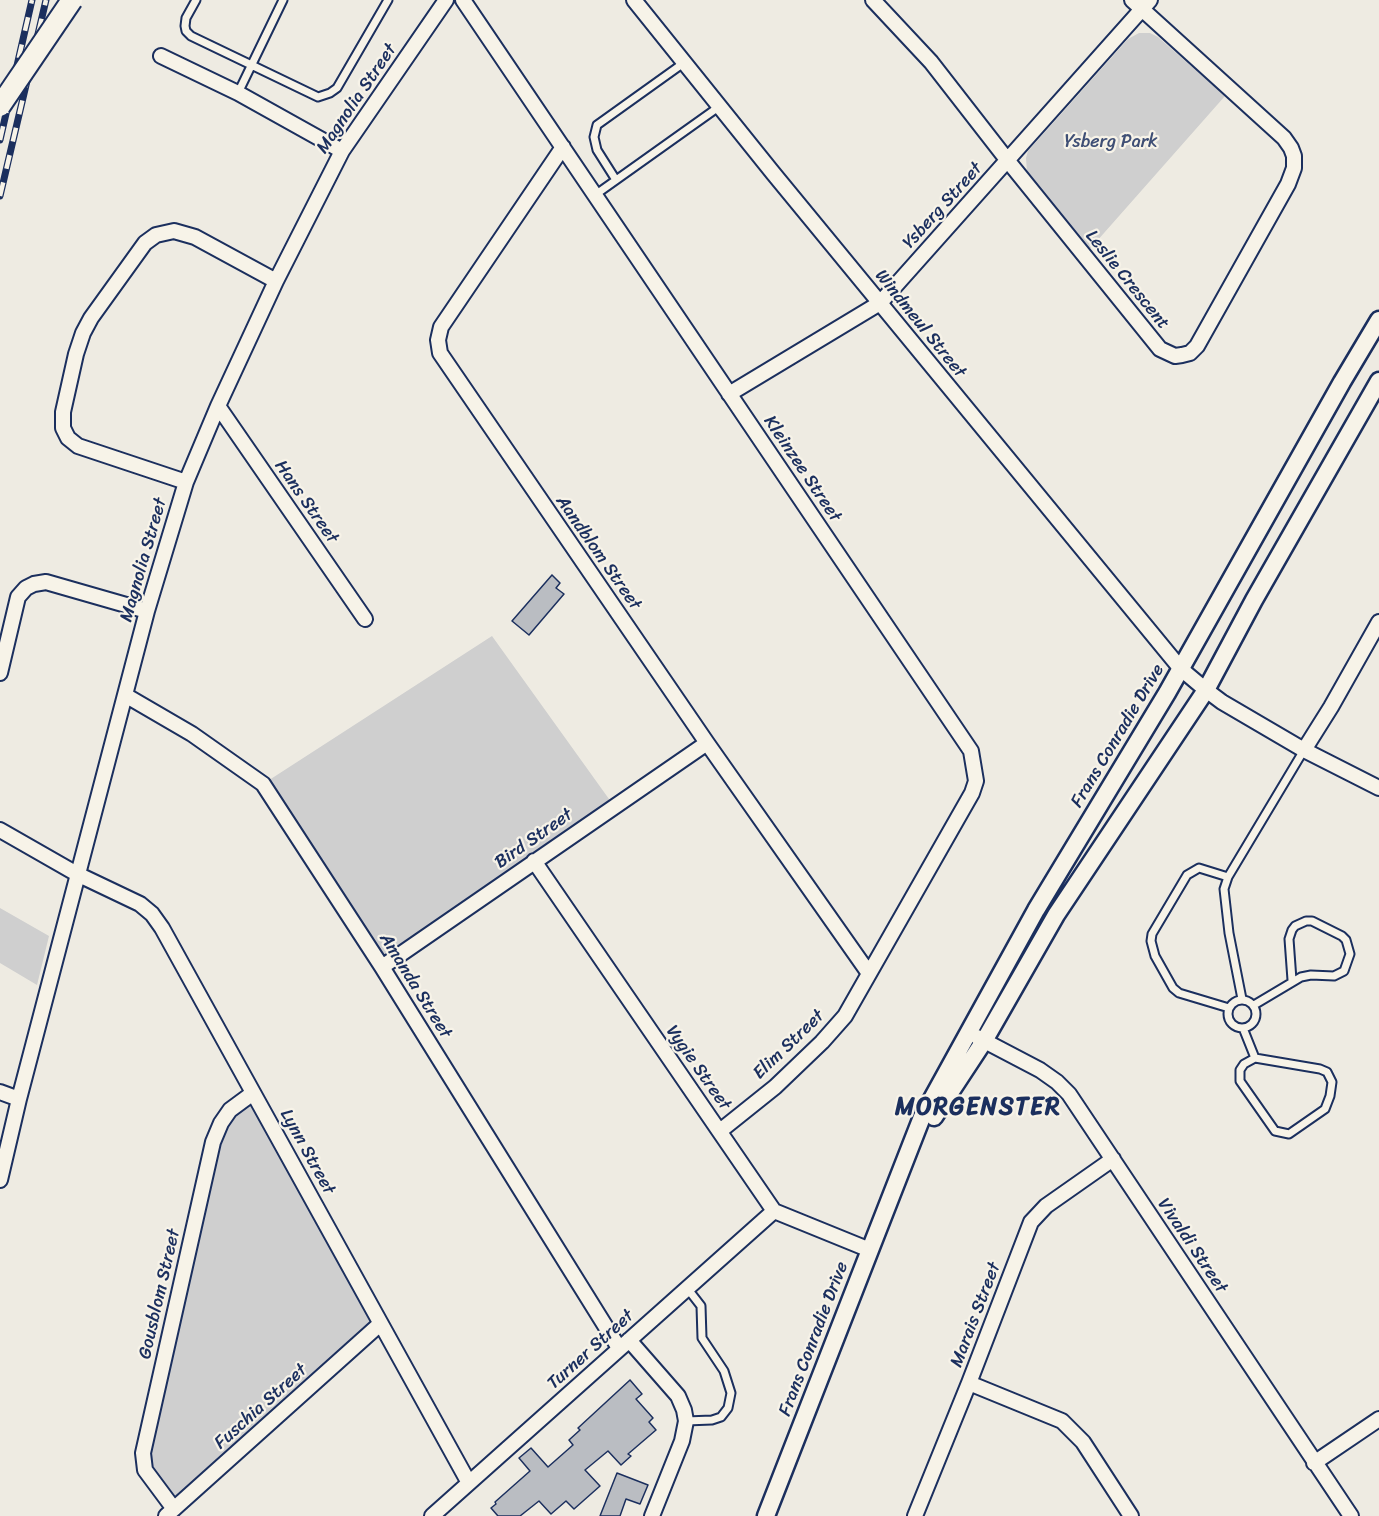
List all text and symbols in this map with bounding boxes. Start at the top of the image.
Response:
street label: Magnolia Street [312,40,402,158]
park label: Ysberg Park [1064,131,1158,153]
street label: Ysberg Street [899,158,987,254]
street label: Leslie Crescent [1080,226,1174,334]
street label: Windmeul Street [870,266,970,382]
street label: Kleinzee Street [759,412,845,526]
street label: Hans Street [269,456,343,548]
street label: Aandblom Street [551,492,645,614]
street label: Magnolia Street [116,496,172,624]
street label: Frans Conradie Drive [1067,660,1169,812]
street label: Bird Street [491,804,577,874]
street label: Amanda Street [374,929,456,1043]
street label: Elim Street [749,1006,829,1084]
street label: Vygie Street [661,1021,735,1115]
district label: MORGENSTER [896,1094,1060,1122]
street label: Lynn Street [275,1106,339,1198]
street label: Vivaldi Street [1152,1195,1232,1297]
street label: Gousblom Street [135,1227,185,1361]
street label: Frans Conradie Drive [775,1259,853,1419]
street label: Marais Street [946,1260,1006,1370]
street label: Turner Street [543,1306,639,1394]
street label: Fuschia Street [210,1360,312,1454]

